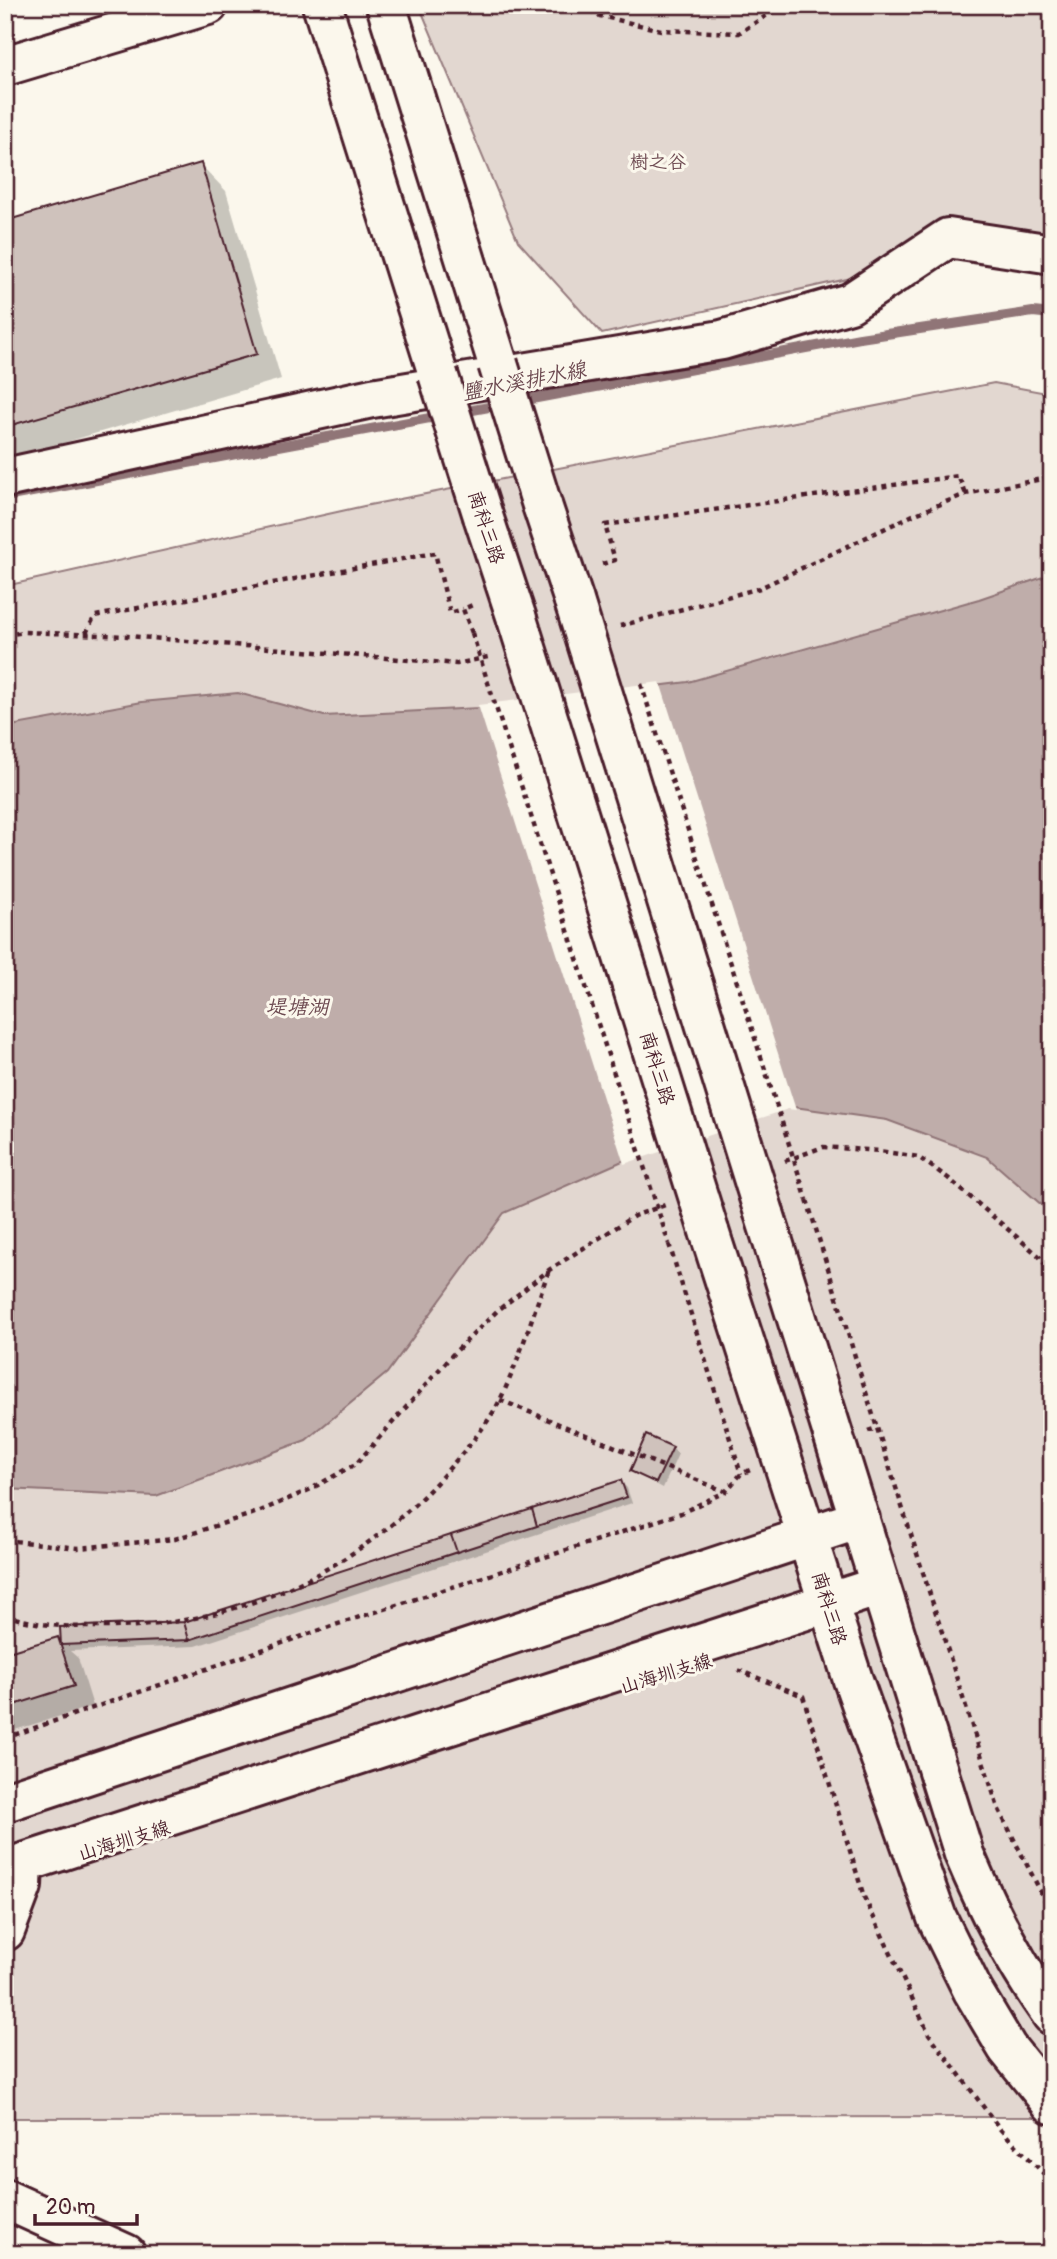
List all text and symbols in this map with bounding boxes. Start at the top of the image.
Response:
park label: 樹之谷 [629,150,687,174]
water label: 鹽水溪排水線 [460,356,589,407]
street label: 南科三路 [463,487,509,567]
water label: 堤塘湖 [266,994,330,1021]
street label: 南科三路 [634,1028,680,1108]
street label: 南科三路 [806,1568,852,1648]
street label: 山海圳支線 [617,1649,715,1699]
street label: 山海圳支線 [75,1816,173,1866]
scale bar [35,2182,136,2226]
text: 20 m [46,2194,95,2221]

